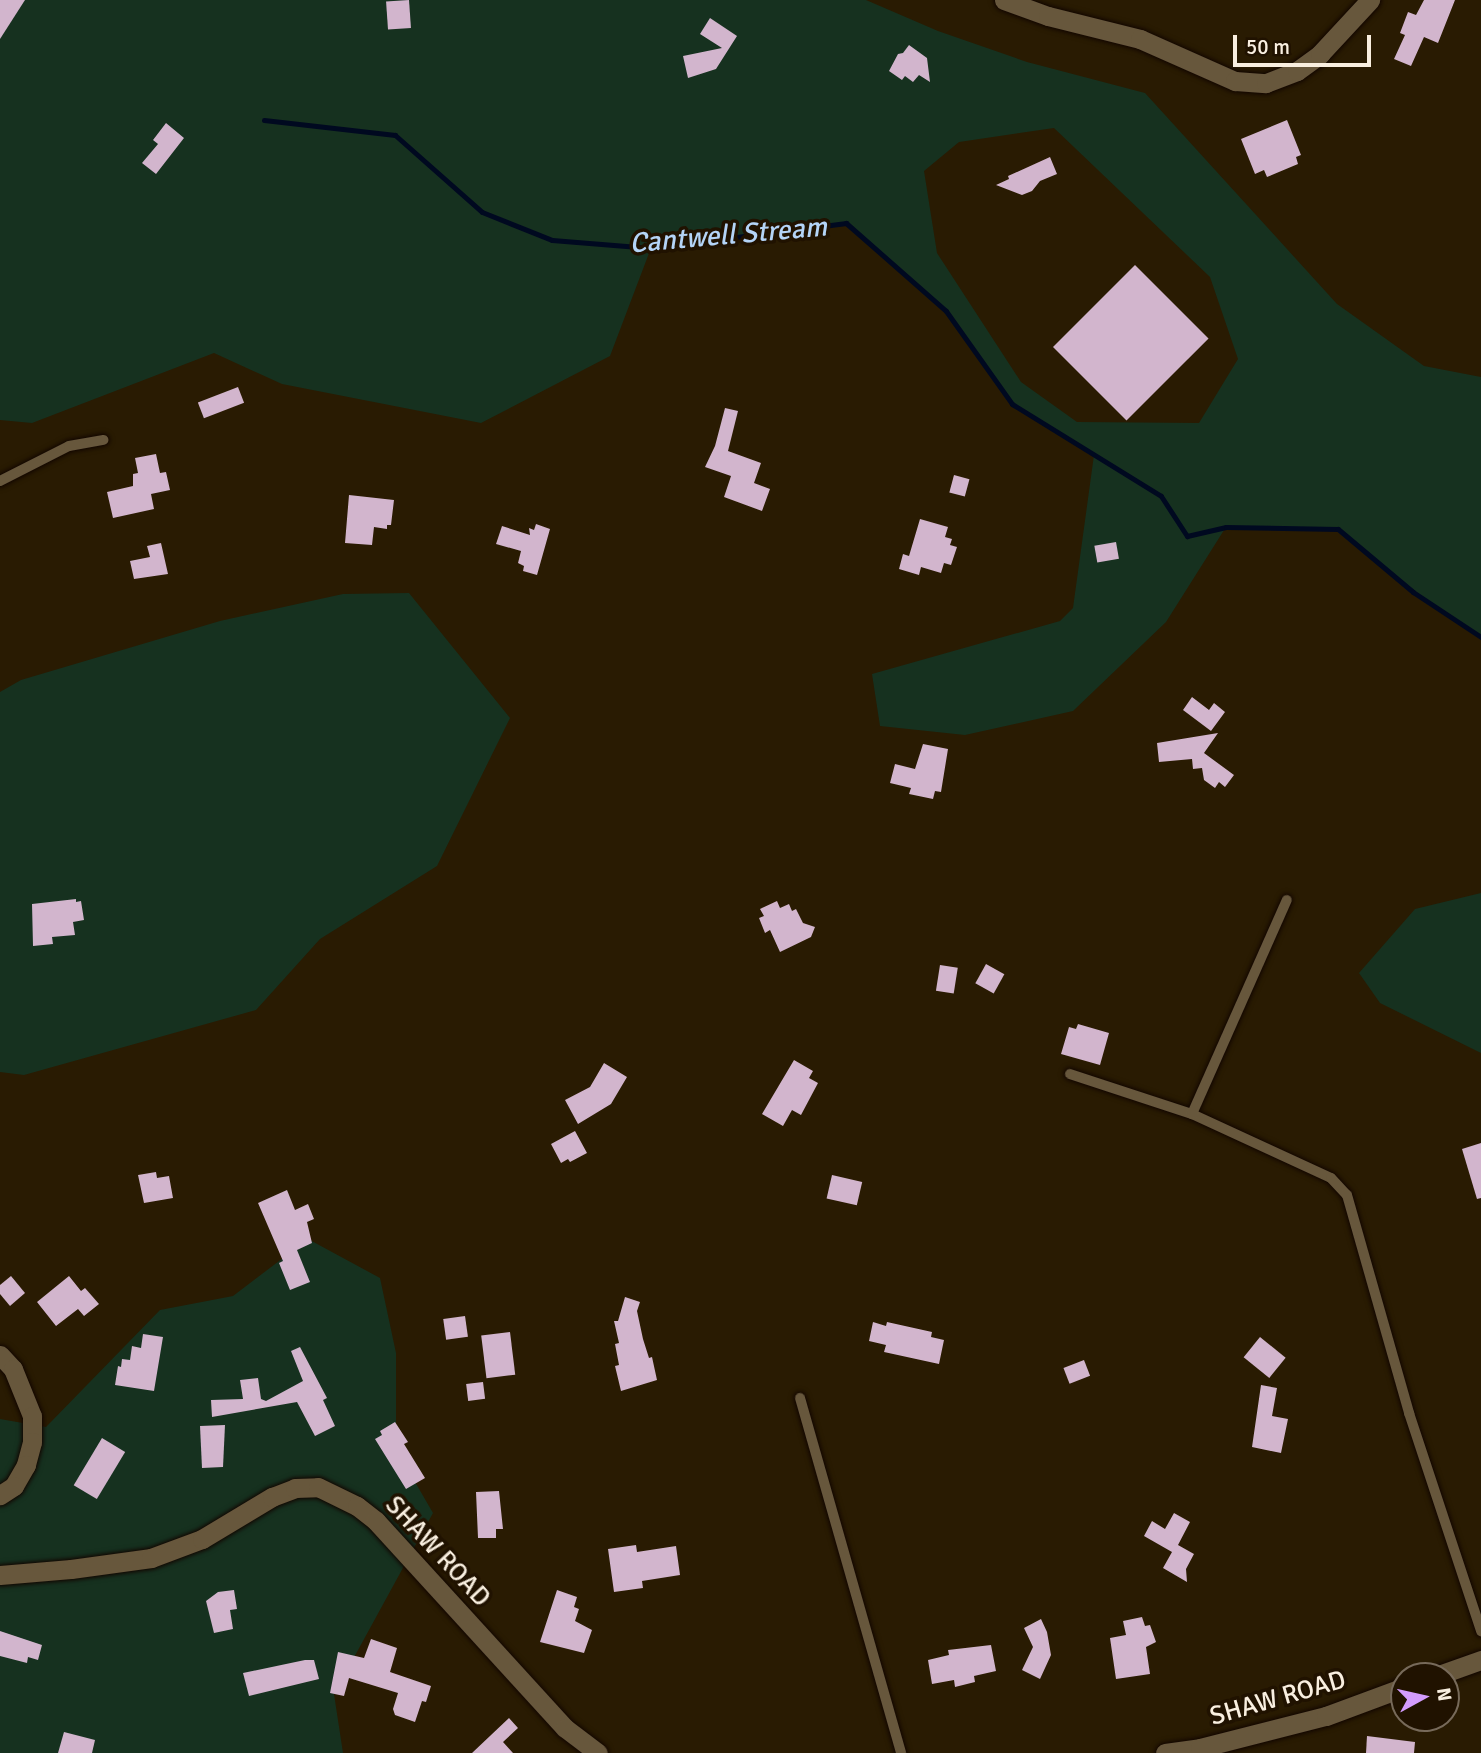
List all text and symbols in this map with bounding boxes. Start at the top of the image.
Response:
scale bar [1236,21,1374,65]
text: 50 m [1246,34,1290,60]
water label: Cantwell Stream [628,210,828,260]
street label: SHAW ROAD [378,1490,496,1614]
north arrow [1390,1662,1460,1732]
street label: SHAW ROAD [1207,1665,1349,1733]
text: N [1431,1686,1457,1703]

